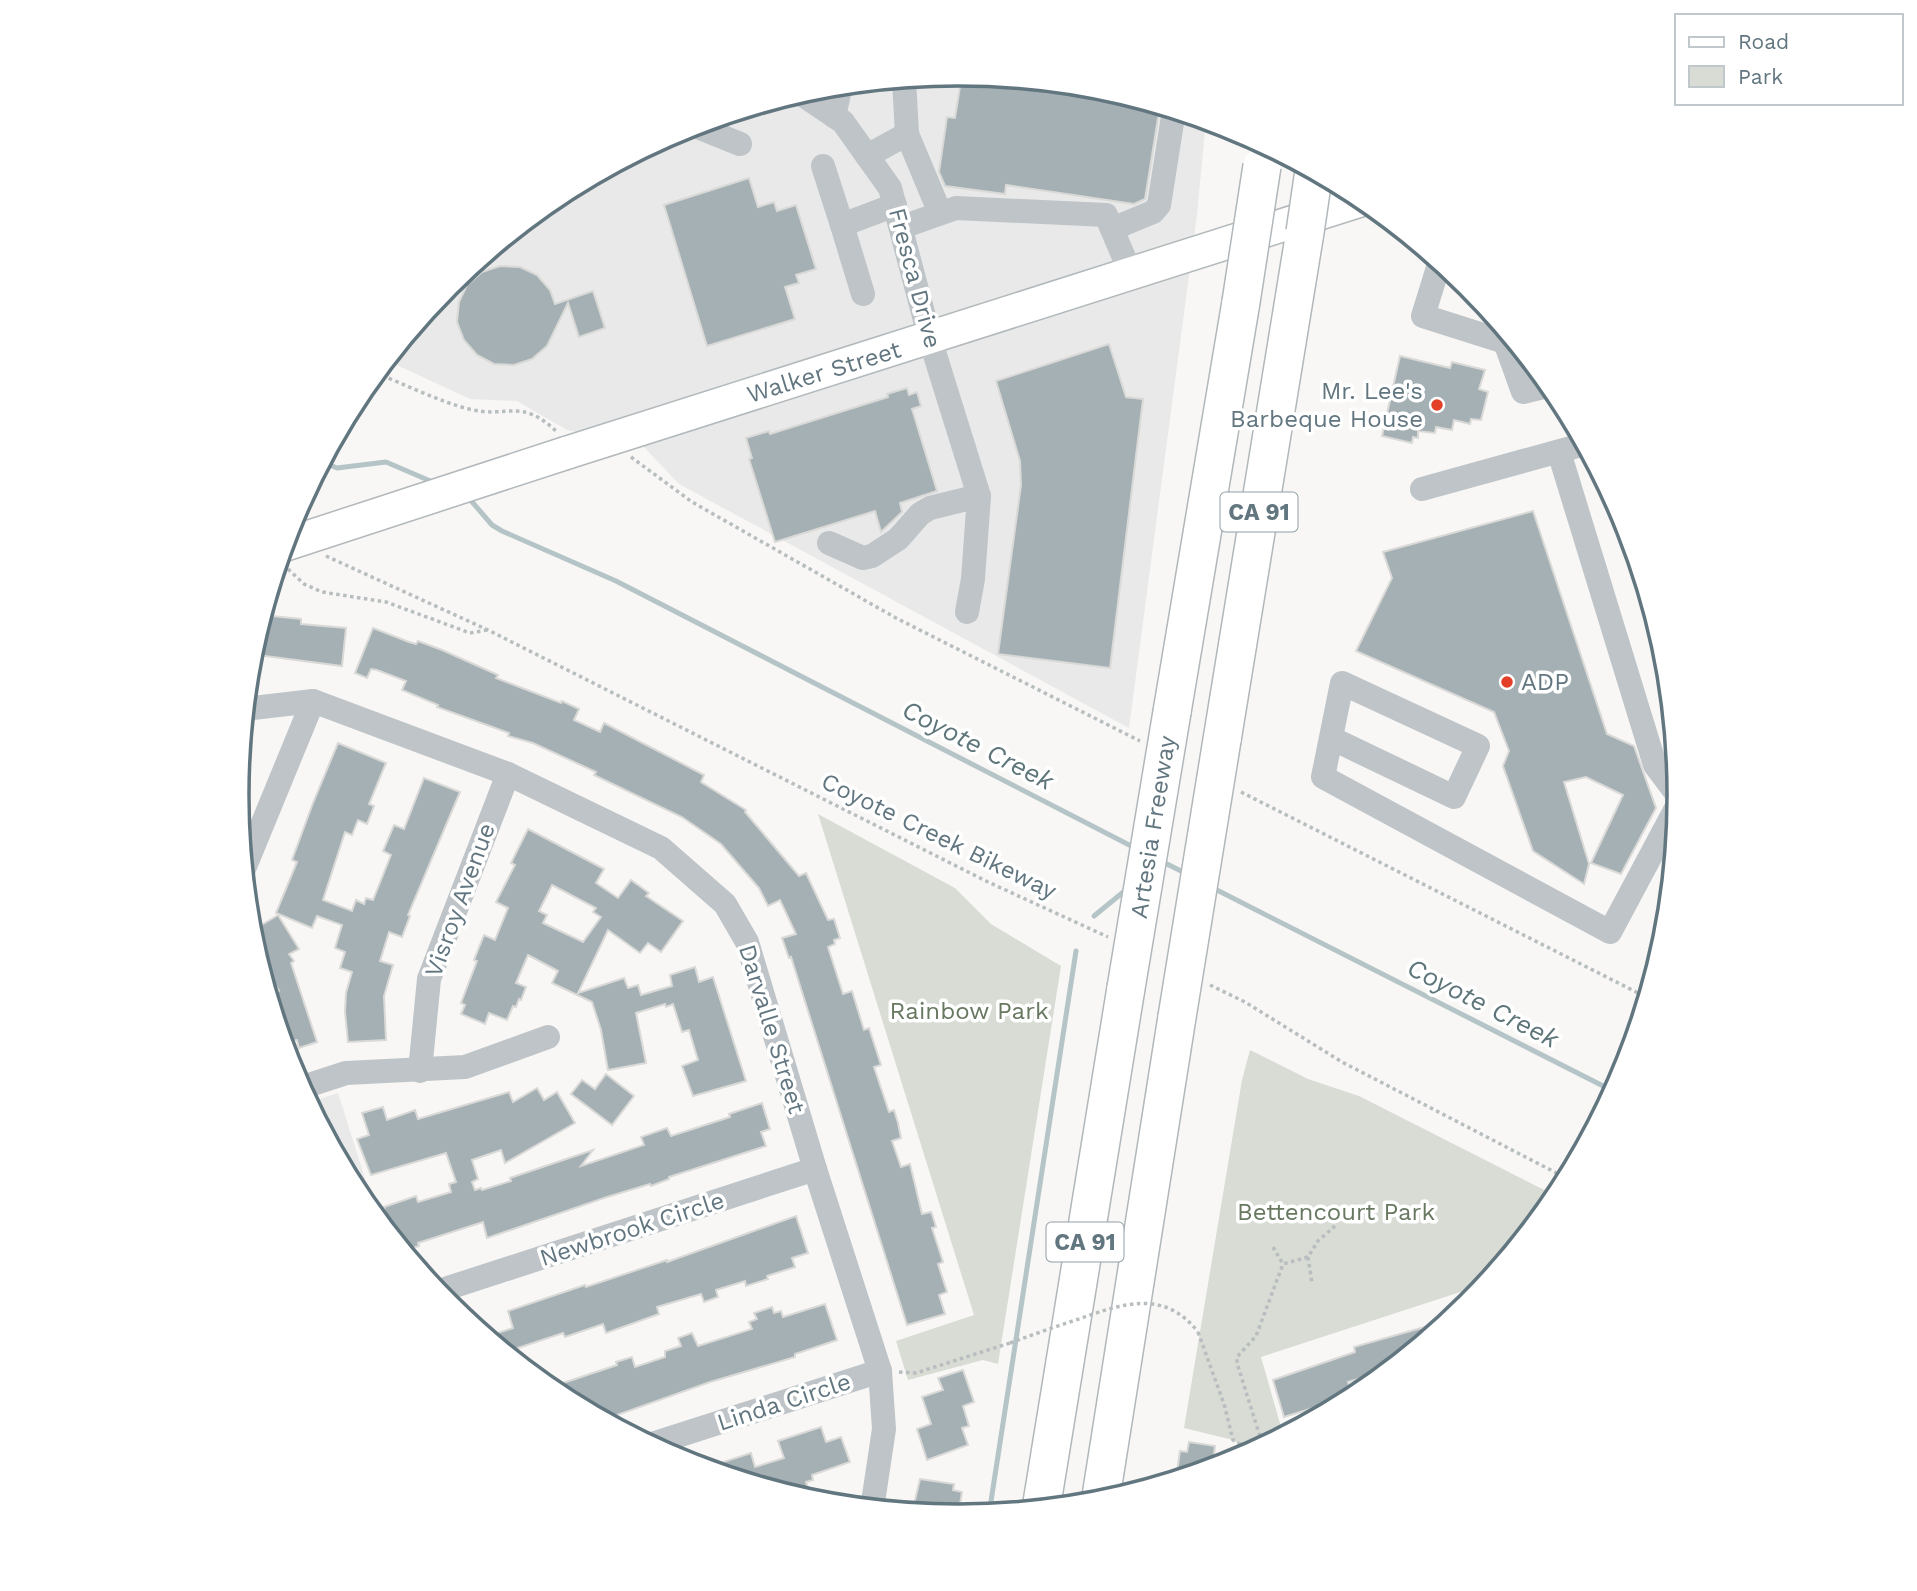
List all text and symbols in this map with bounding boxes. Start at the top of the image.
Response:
legend [1675,14,1903,105]
text: Road [1738,29,1789,54]
text: Park [1738,64,1783,89]
street label: Fresca Drive [883,205,947,351]
street label: Walker Street [744,335,904,409]
place label: Mr. Lee's Barbeque House [1230,377,1423,433]
marker: Mr. Lee's Barbeque House [1429,397,1445,413]
road number: CA 91 [1220,492,1298,532]
place label: ADP [1521,668,1569,696]
marker: ADP [1499,674,1515,690]
water label: Coyote Creek [897,694,1059,796]
street label: Artesia Freeway [1125,733,1181,920]
street label: Coyote Creek Bikeway [817,767,1062,905]
street label: Visroy Avenue [419,819,501,981]
street label: Darvalle Street [733,941,811,1117]
water label: Coyote Creek [1402,952,1564,1054]
park label: Rainbow Park [889,997,1049,1025]
street label: Newbrook Circle [536,1186,728,1272]
park label: Bettencourt Park [1237,1198,1435,1226]
road number: CA 91 [1046,1222,1124,1261]
street label: Linda Circle [714,1367,854,1437]

